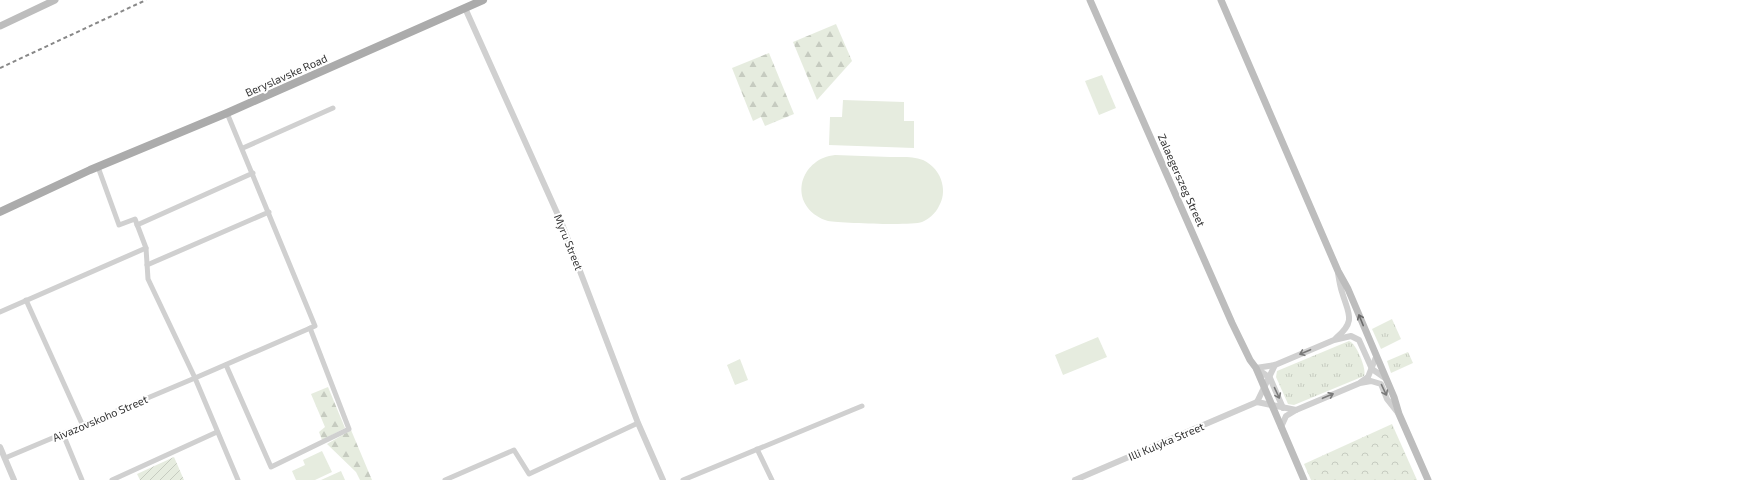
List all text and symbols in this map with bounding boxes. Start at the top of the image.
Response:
street label: Beryslavske Road [243,51,329,99]
street label: Zalaegerszeg Street [1156,132,1208,228]
street label: Myru Street [552,212,586,272]
one-way arrow [1356,315,1364,327]
one-way arrow [1299,349,1311,357]
one-way arrow [1381,384,1388,396]
one-way arrow [1273,387,1281,399]
street label: Aivazovskoho Street [51,392,149,444]
one-way arrow [1322,392,1334,400]
street label: Illi Kulyka Street [1126,419,1206,463]

